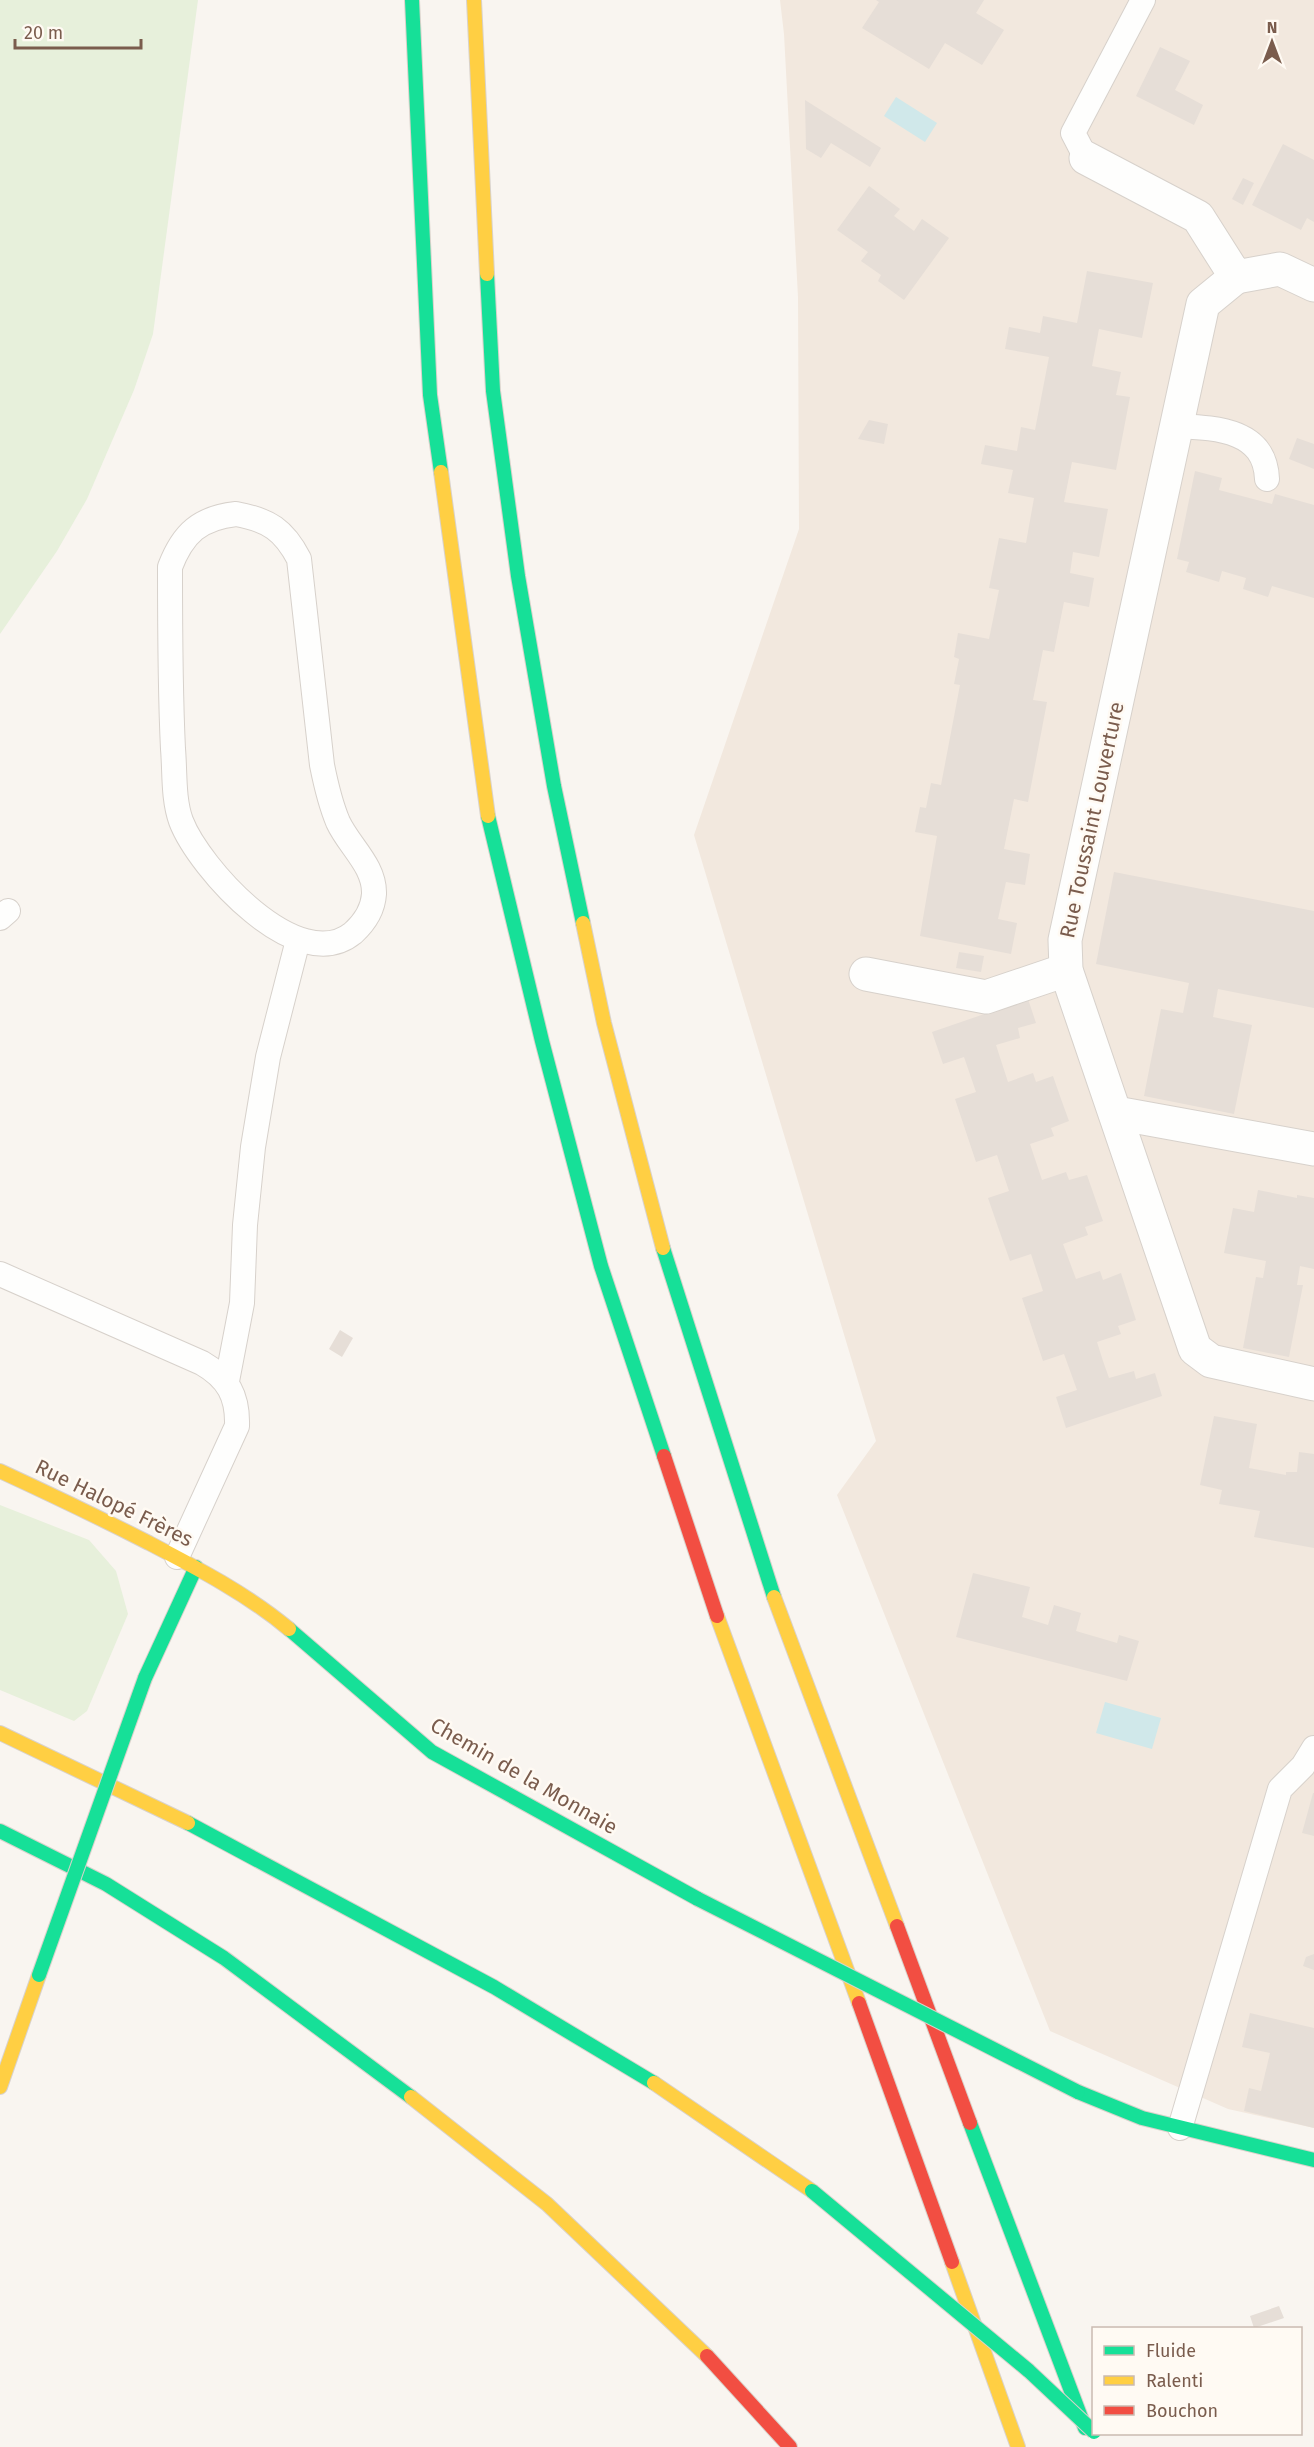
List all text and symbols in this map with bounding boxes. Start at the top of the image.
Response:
scale bar [15,12,141,50]
north arrow [1242,12,1302,72]
text: N [1267,18,1277,37]
text: 20 m [24,22,63,44]
street label: Rue Toussaint Louverture [1054,699,1130,941]
street label: Rue Halopé Frères [31,1454,197,1553]
street label: Chemin de la Monnaie [426,1712,622,1840]
legend [1092,2327,1302,2435]
text: Fluide [1146,2340,1196,2362]
text: Ralenti [1146,2370,1203,2392]
text: Bouchon [1146,2400,1218,2422]

